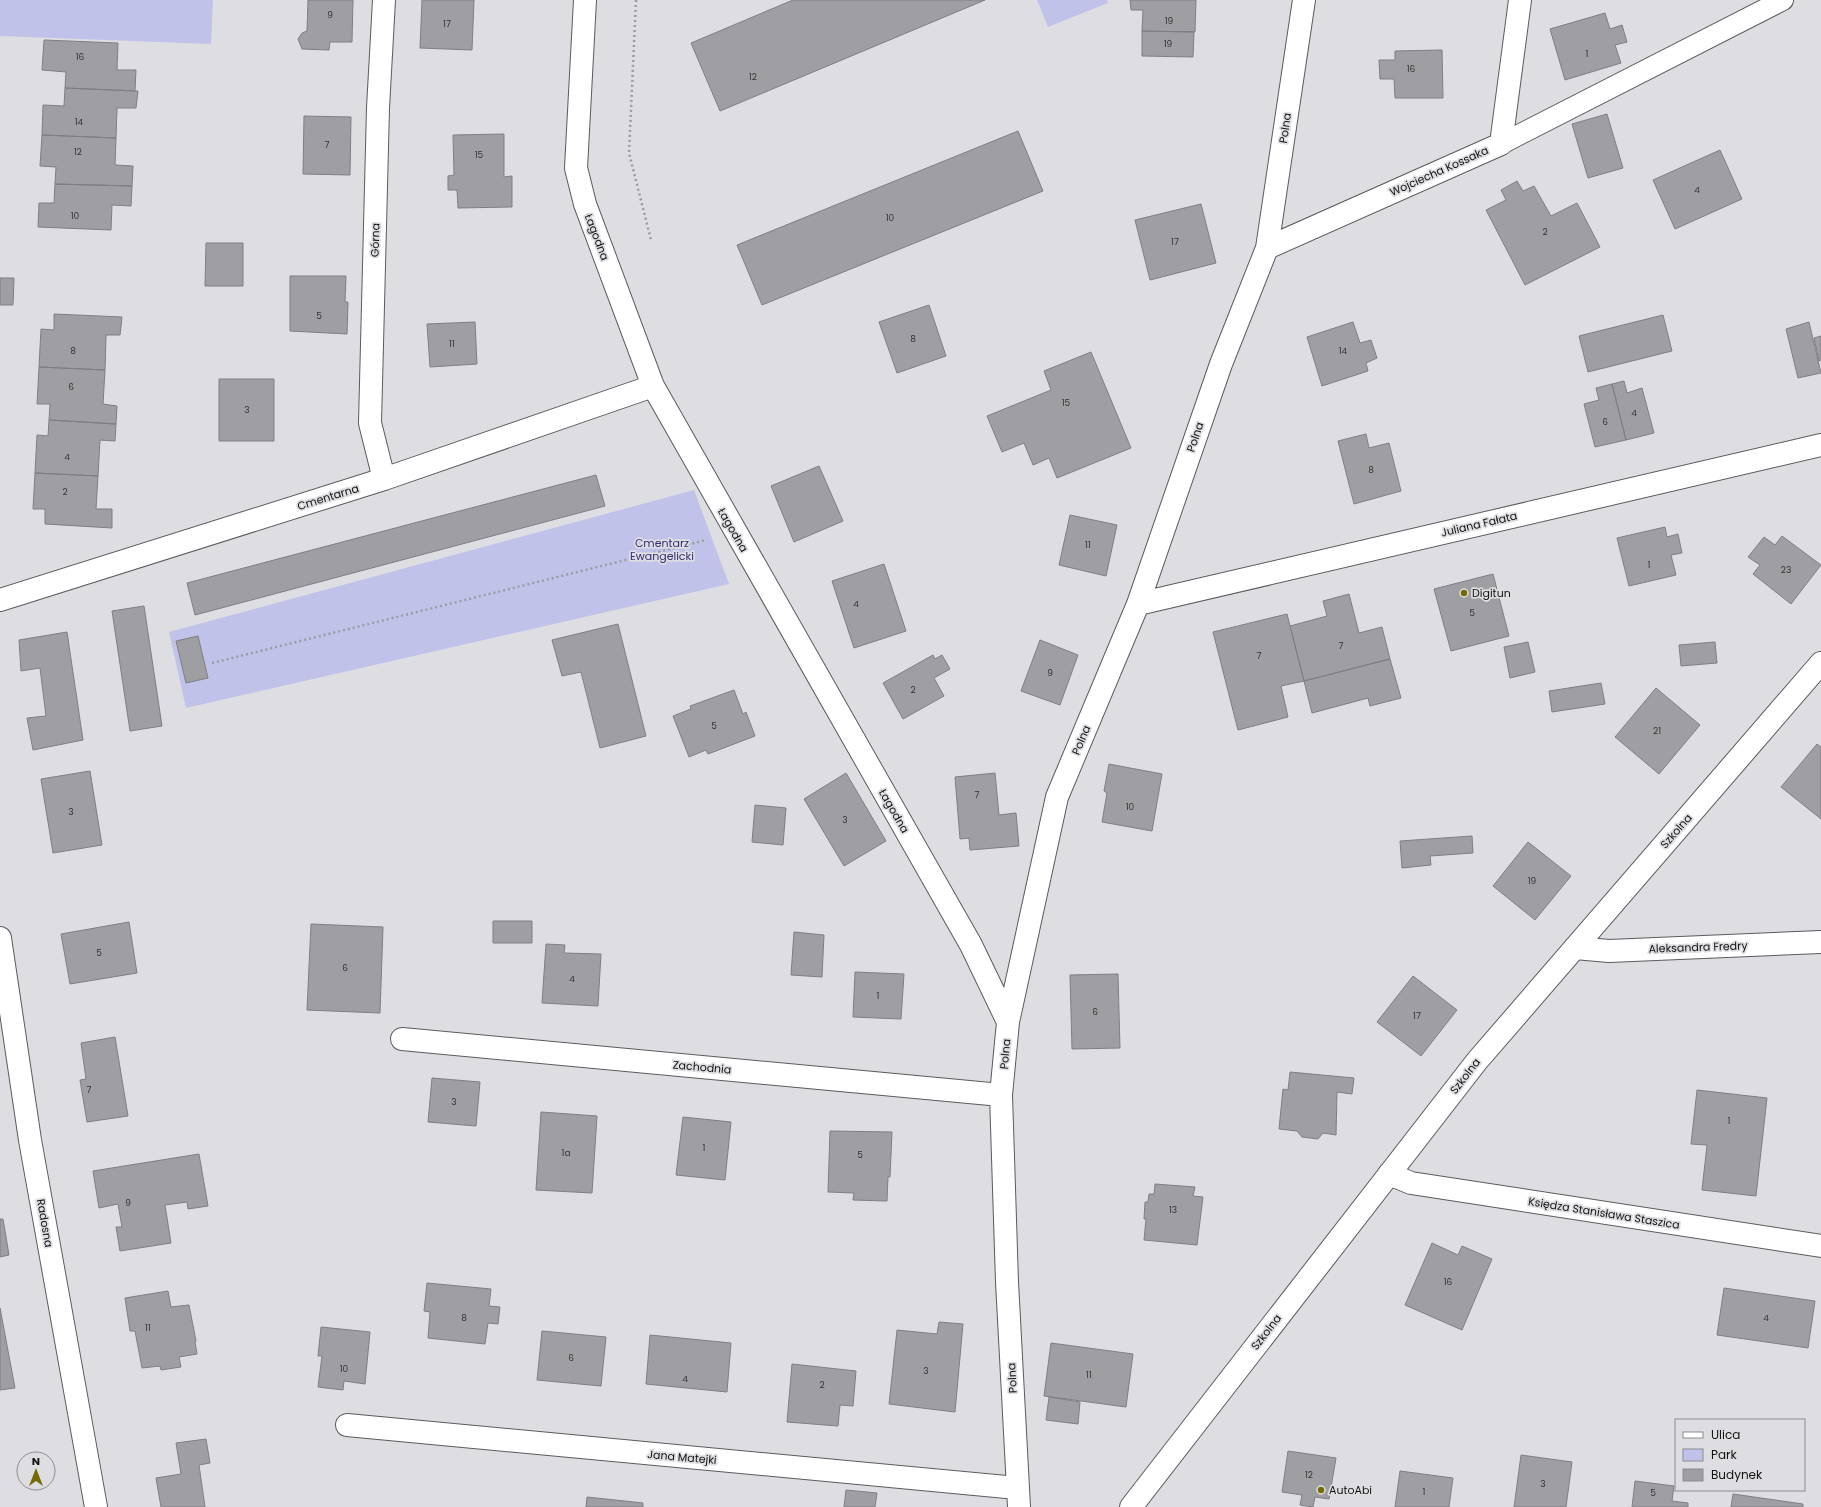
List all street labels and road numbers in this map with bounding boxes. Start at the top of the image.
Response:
street label: Polna [1275,112,1295,144]
street label: Wojciecha Kossaka [1387,142,1491,200]
street label: Łagodna [581,211,613,263]
street label: Górna [366,223,384,257]
street label: Polna [1182,420,1208,454]
street label: Cmentarna [295,480,361,514]
street label: Łagodna [714,505,752,555]
street label: Juliana Fałata [1439,507,1519,541]
street label: Polna [1068,723,1094,757]
street label: Łagodna [875,786,913,836]
street label: Szkolna [1656,810,1696,852]
street label: Aleksandra Fredry [1648,937,1749,957]
street label: Polna [996,1038,1014,1070]
street label: Szkolna [1446,1055,1484,1097]
street label: Zachodnia [672,1056,732,1078]
street label: Księdza Stanisława Staszica [1527,1193,1681,1233]
street label: Radosna [33,1198,57,1248]
street label: Szkolna [1247,1311,1285,1353]
street label: Polna [1003,1362,1021,1394]
street label: Jana Matejki [647,1446,718,1468]

